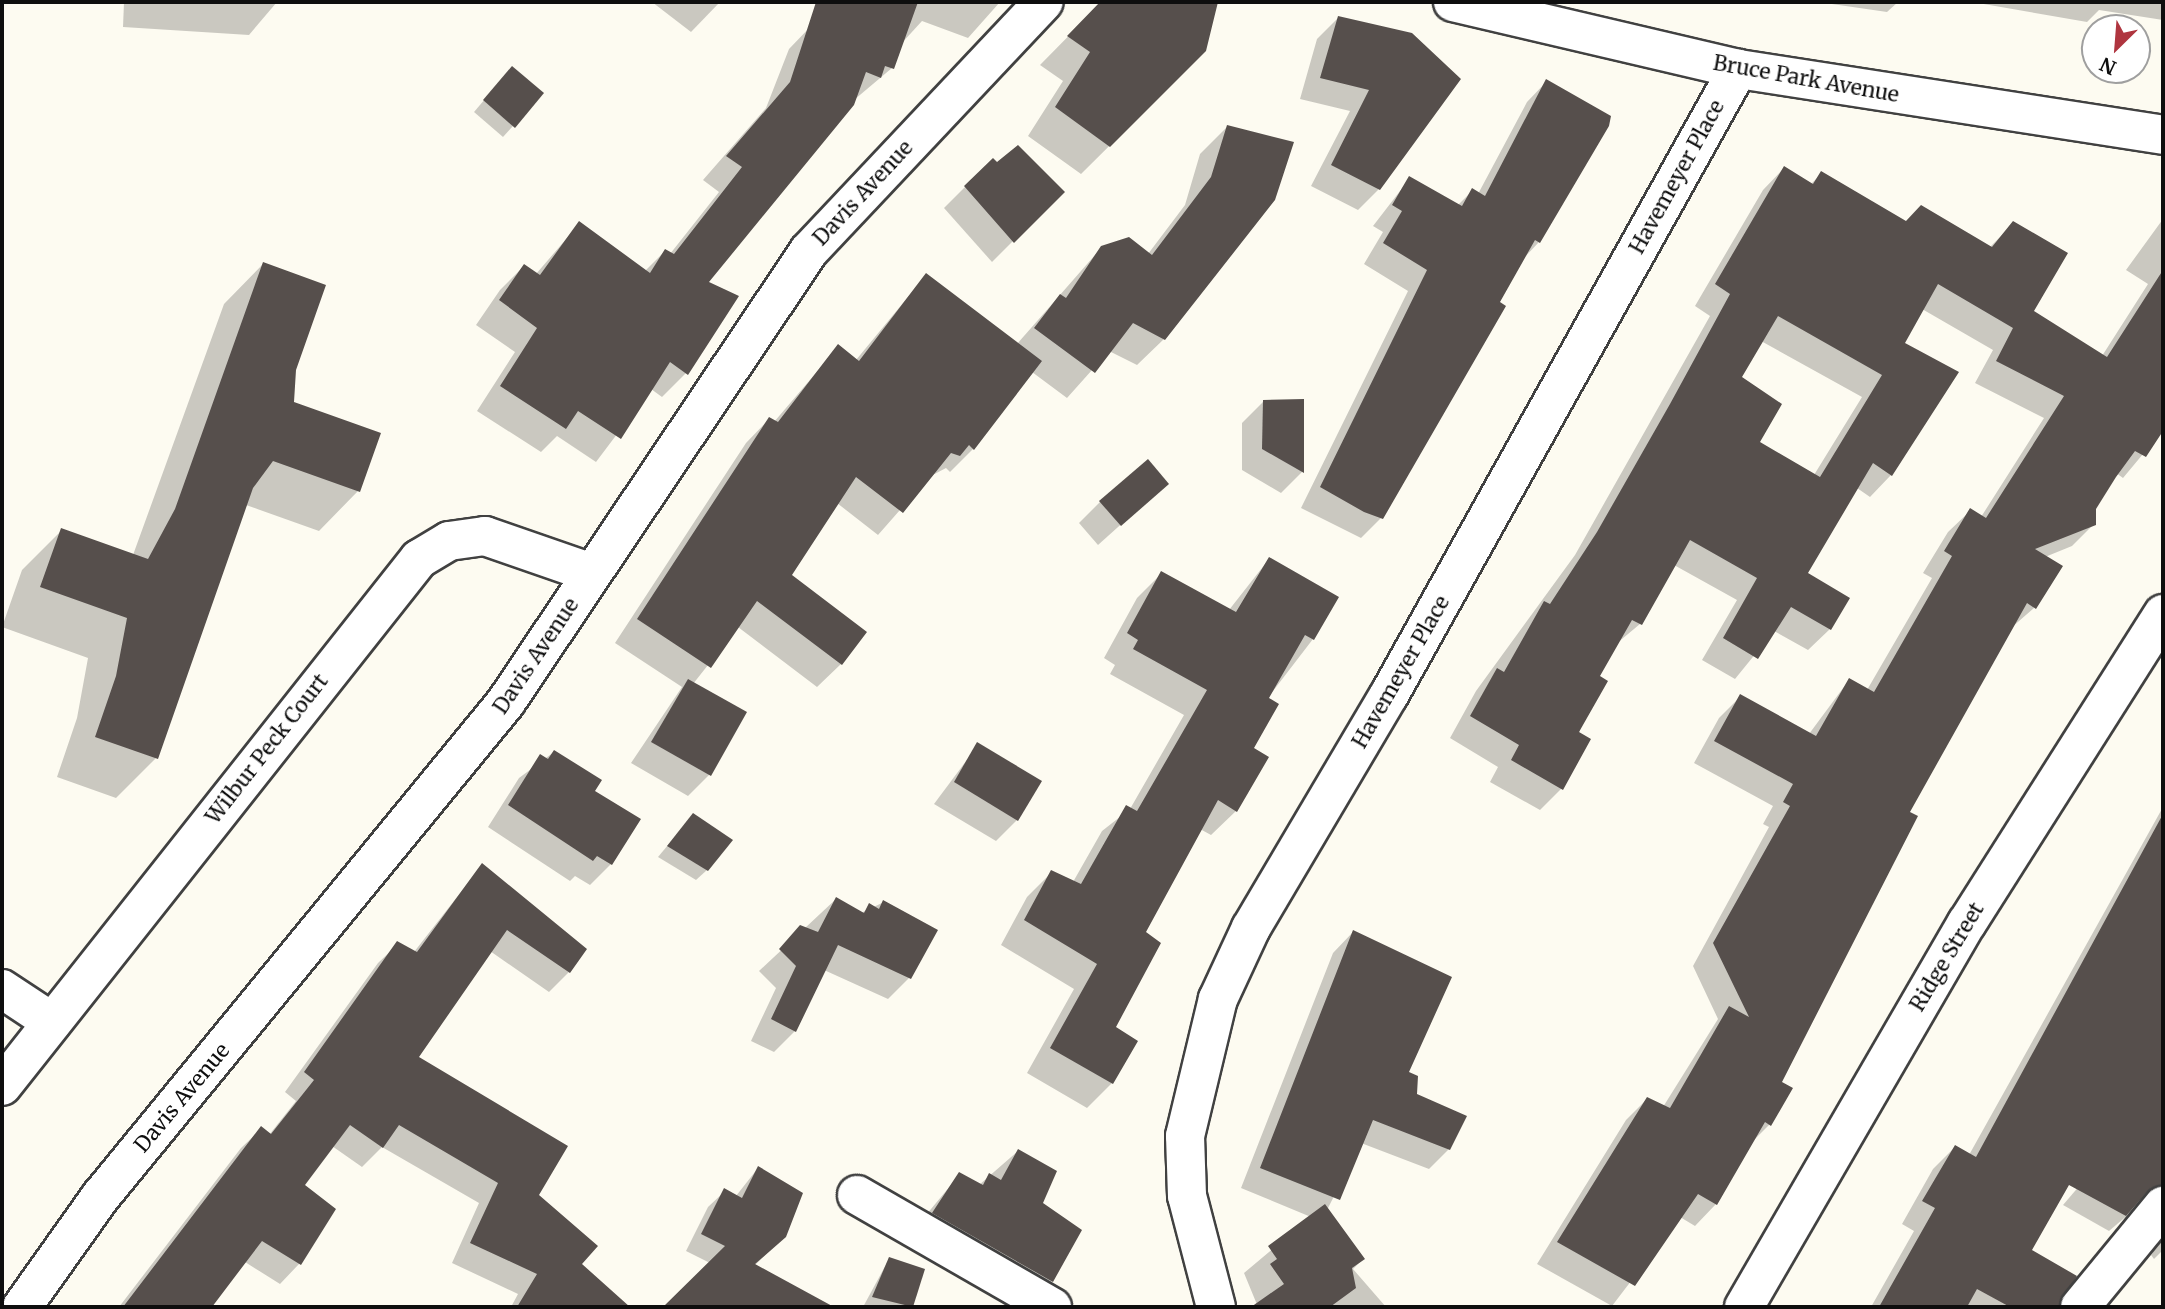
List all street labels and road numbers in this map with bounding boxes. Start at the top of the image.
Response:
street label: Bruce Park Avenue [1711,50,1901,108]
street label: Havemeyer Place [1624,96,1730,258]
street label: Davis Avenue [808,135,918,251]
street label: Havemeyer Place [1347,591,1455,753]
street label: Davis Avenue [488,593,584,719]
street label: Wilbur Peck Court [201,669,333,829]
street label: Ridge Street [1905,898,1989,1016]
street label: Davis Avenue [129,1038,235,1158]

